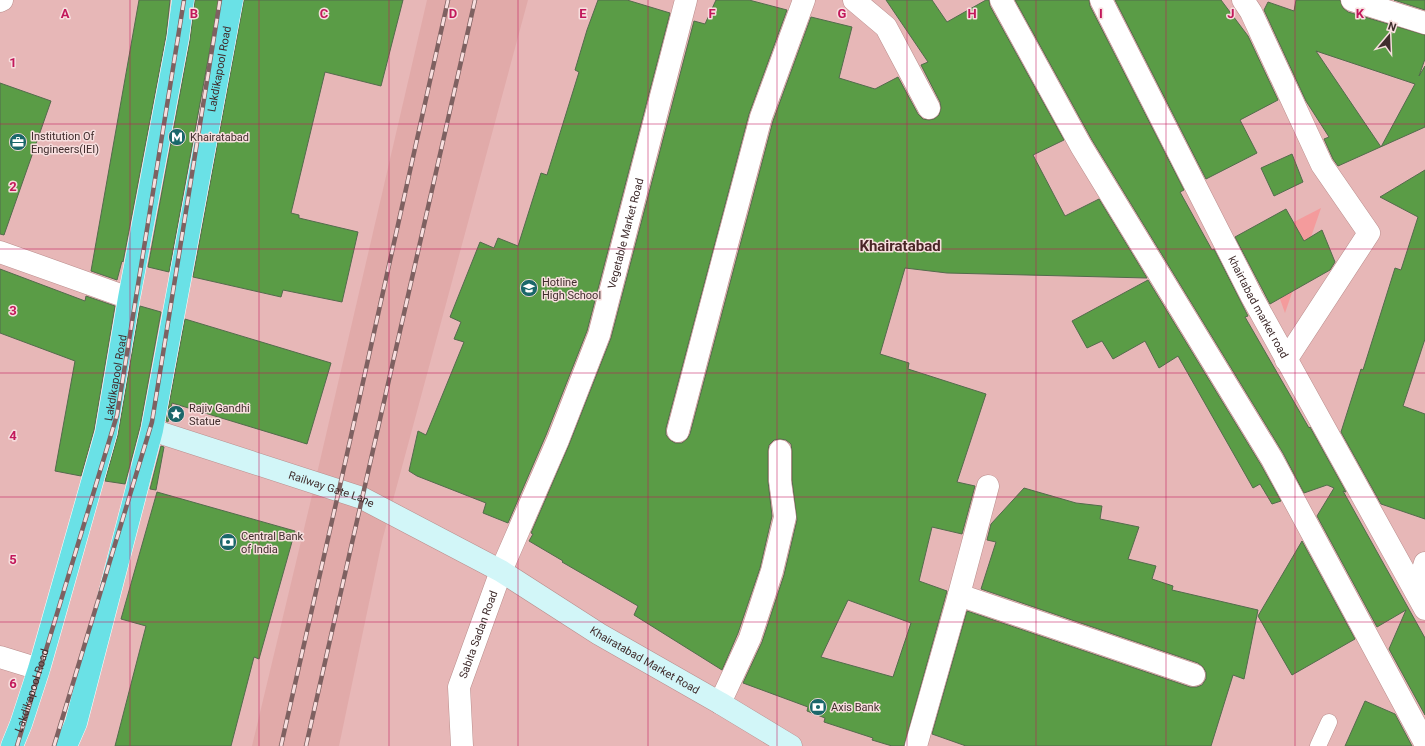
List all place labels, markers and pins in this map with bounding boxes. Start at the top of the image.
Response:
metro station icon: Khairatabad [167,127,187,147]
place label: Institution Of Engineers(IEI) [31,130,99,156]
place label: Khairatabad [190,131,249,144]
office icon: Institution Of Engineers(IEI) [8,132,28,152]
place label: Hotline High School [542,276,601,302]
school or university icon: Hotline High School [519,278,539,298]
place label: Rajiv Gandhi Statue [189,402,250,428]
place icon: Rajiv Gandhi Statue [166,404,186,424]
place label: Central Bank of India [241,530,303,556]
bank icon: Central Bank of India [218,532,238,552]
bank icon: Axis Bank [808,697,828,717]
place label: Axis Bank [831,701,880,714]

